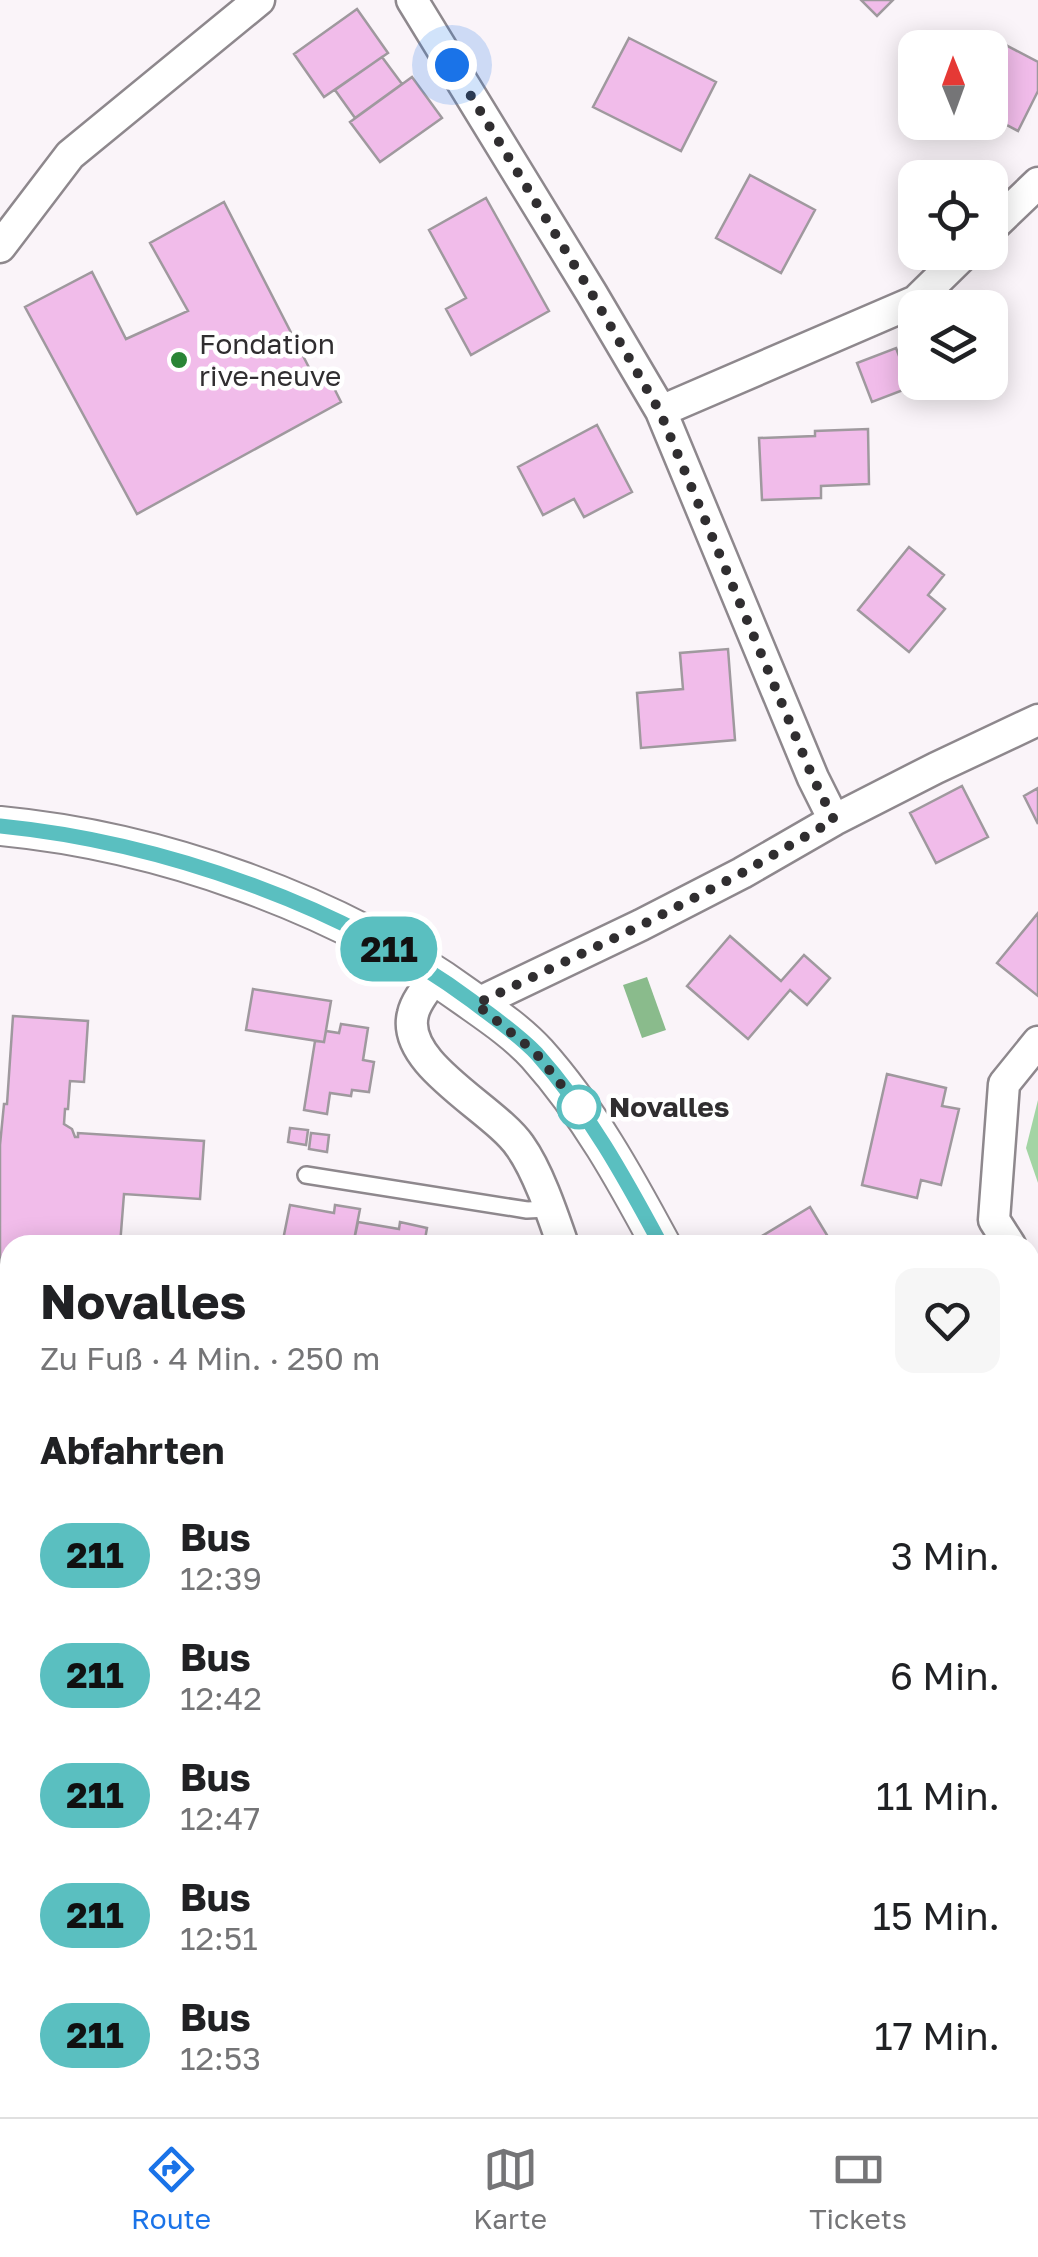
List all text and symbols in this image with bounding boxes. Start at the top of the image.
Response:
north arrow [898,30,1008,140]
map controls [898,30,1008,400]
your location [427,40,477,90]
button: locate [898,160,1008,270]
button: layers [898,290,1008,400]
place label: Fondation rive-neuve [199,327,341,392]
marker: Fondation rive-neuve [168,349,190,371]
line badge: 211 [332,916,446,982]
text: 211 [360,928,418,970]
marker: Novalles [558,1086,600,1128]
place label: Novalles [609,1090,729,1123]
button: heart [895,1268,1000,1373]
text: Novalles [40,1272,246,1330]
text: Zu Fuß · 4 Min. · 250 m [40,1339,380,1377]
text: Abfahrten [40,1427,224,1472]
text: Bus [180,1514,251,1559]
text: 3 Min. [891,1533,1000,1578]
text: 211 [66,1534,124,1576]
text: 12:39 [180,1559,262,1597]
text: Bus [180,1634,251,1679]
text: 6 Min. [890,1653,1000,1698]
text: 211 [66,1654,124,1696]
text: 12:42 [180,1679,262,1717]
text: Bus [180,1754,251,1799]
text: 11 Min. [876,1773,1000,1818]
text: 211 [66,1774,124,1816]
text: 12:47 [180,1799,260,1837]
text: Bus [180,1874,251,1919]
text: 15 Min. [872,1893,1000,1938]
text: 211 [66,1894,124,1936]
text: 12:51 [180,1919,258,1957]
text: Bus [180,1994,251,2039]
text: 17 Min. [874,2013,1000,2058]
text: 211 [66,2014,124,2056]
text: 12:53 [180,2039,261,2077]
tab: Route [131,2142,211,2235]
tab: Karte [473,2142,547,2235]
tab: Tickets [809,2142,907,2235]

